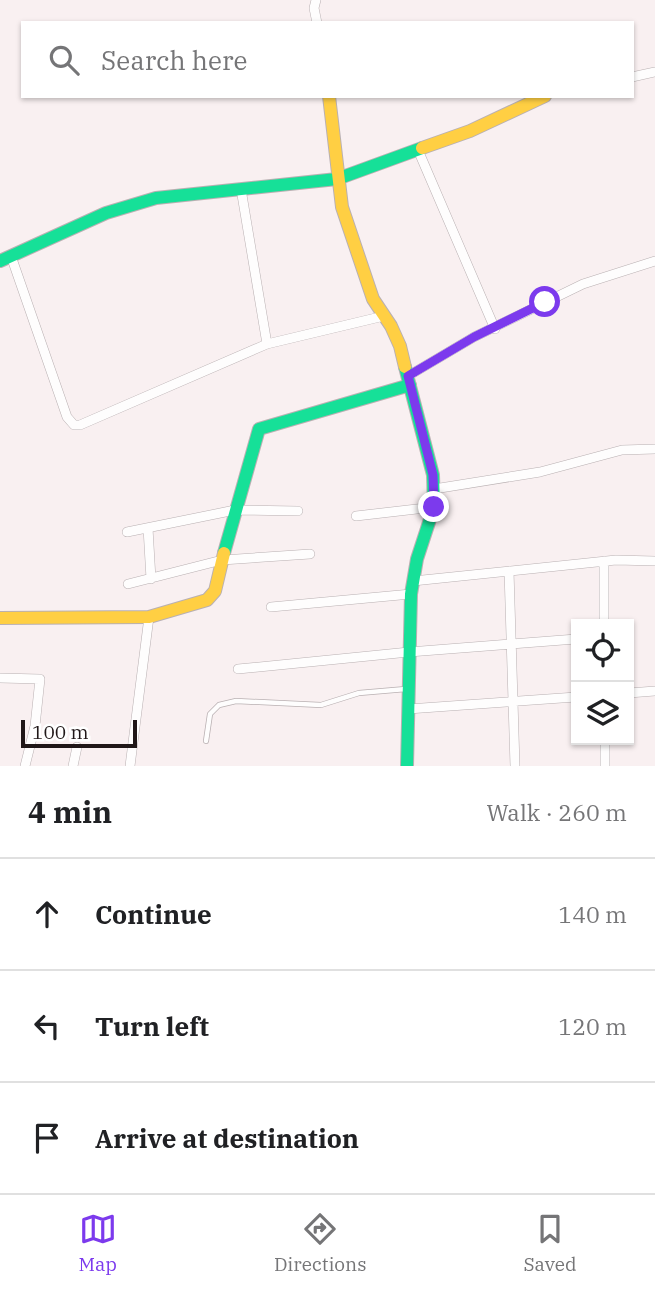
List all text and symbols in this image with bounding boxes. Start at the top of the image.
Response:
search box [21,21,634,98]
icon: search [45,41,83,79]
text: Search here [101,43,247,77]
route start [529,286,560,317]
route end [418,491,449,522]
map controls [571,619,634,745]
button: locate [571,619,634,682]
button: layers [571,682,634,745]
scale bar [21,717,136,749]
text: 100 m [32,720,89,744]
text: 4 min [28,792,112,831]
text: Walk · 260 m [486,797,627,827]
icon: ahead [28,895,66,933]
text: Continue [95,897,212,931]
text: 140 m [558,899,627,929]
icon: left [28,1007,66,1045]
text: Turn left [95,1009,209,1043]
text: 120 m [558,1011,627,1041]
icon: arrive [28,1119,66,1157]
text: Arrive at destination [95,1121,359,1155]
tab: Map [78,1210,117,1276]
tab: Directions [274,1210,367,1276]
tab: Saved [523,1210,577,1276]

